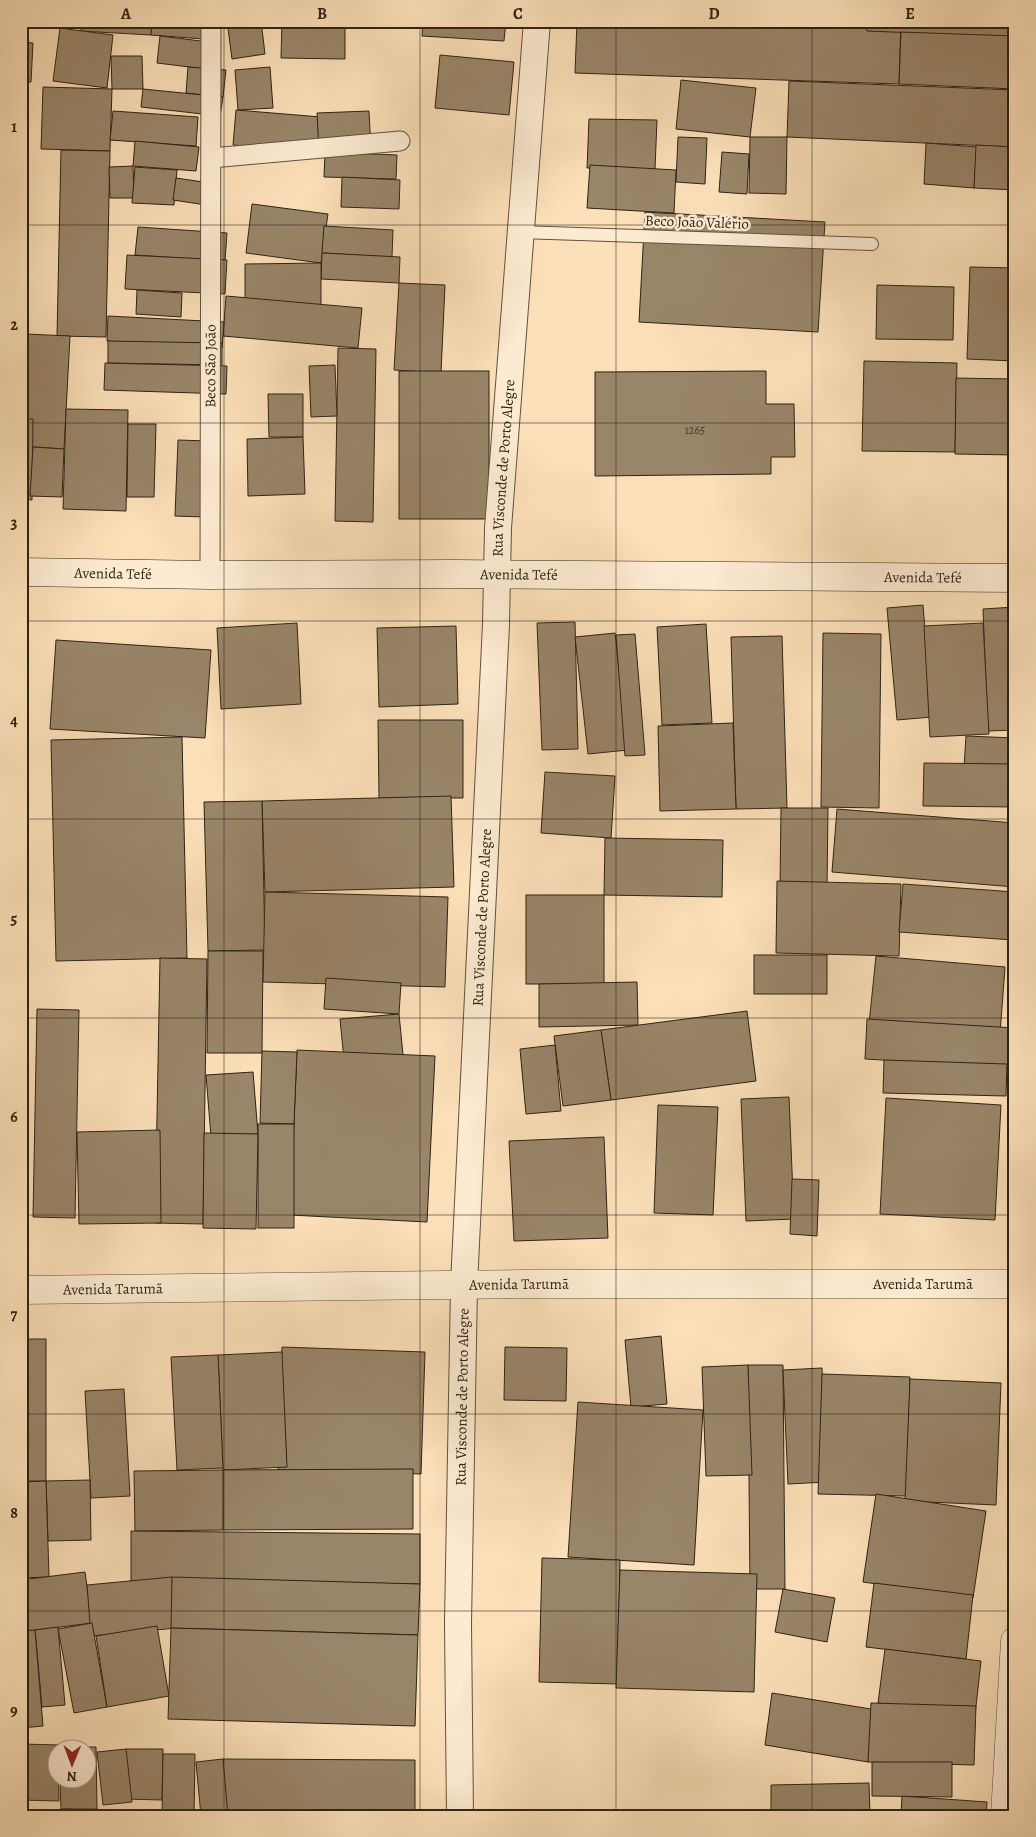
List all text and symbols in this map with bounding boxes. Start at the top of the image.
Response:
text: A [120,3,132,25]
text: B [317,3,327,25]
text: C [513,3,523,25]
text: D [708,3,720,25]
text: E [905,3,915,25]
text: 1 [11,116,17,138]
street label: Beco João Valério [645,210,749,234]
text: 2 [10,314,18,336]
street label: Beco São João [200,324,220,408]
street label: Rua Visconde de Porto Alegre [487,378,519,557]
house number: 1265 [685,422,705,438]
text: 3 [11,512,18,534]
street label: Avenida Tefé [73,563,152,584]
street label: Avenida Tefé [479,564,558,585]
street label: Avenida Tefé [883,567,962,588]
text: 4 [10,710,18,732]
street label: Rua Visconde de Porto Alegre [468,828,496,1007]
text: 5 [11,908,18,930]
text: 6 [10,1106,18,1128]
street label: Avenida Tarumã [468,1274,569,1295]
street label: Avenida Tarumã [872,1274,973,1294]
street label: Avenida Tarumã [62,1278,163,1300]
text: 7 [11,1304,18,1326]
street label: Rua Visconde de Porto Alegre [450,1308,474,1486]
text: 8 [10,1502,18,1524]
text: 9 [10,1700,18,1722]
north arrow [48,1740,98,1790]
text: N [67,1767,77,1786]

